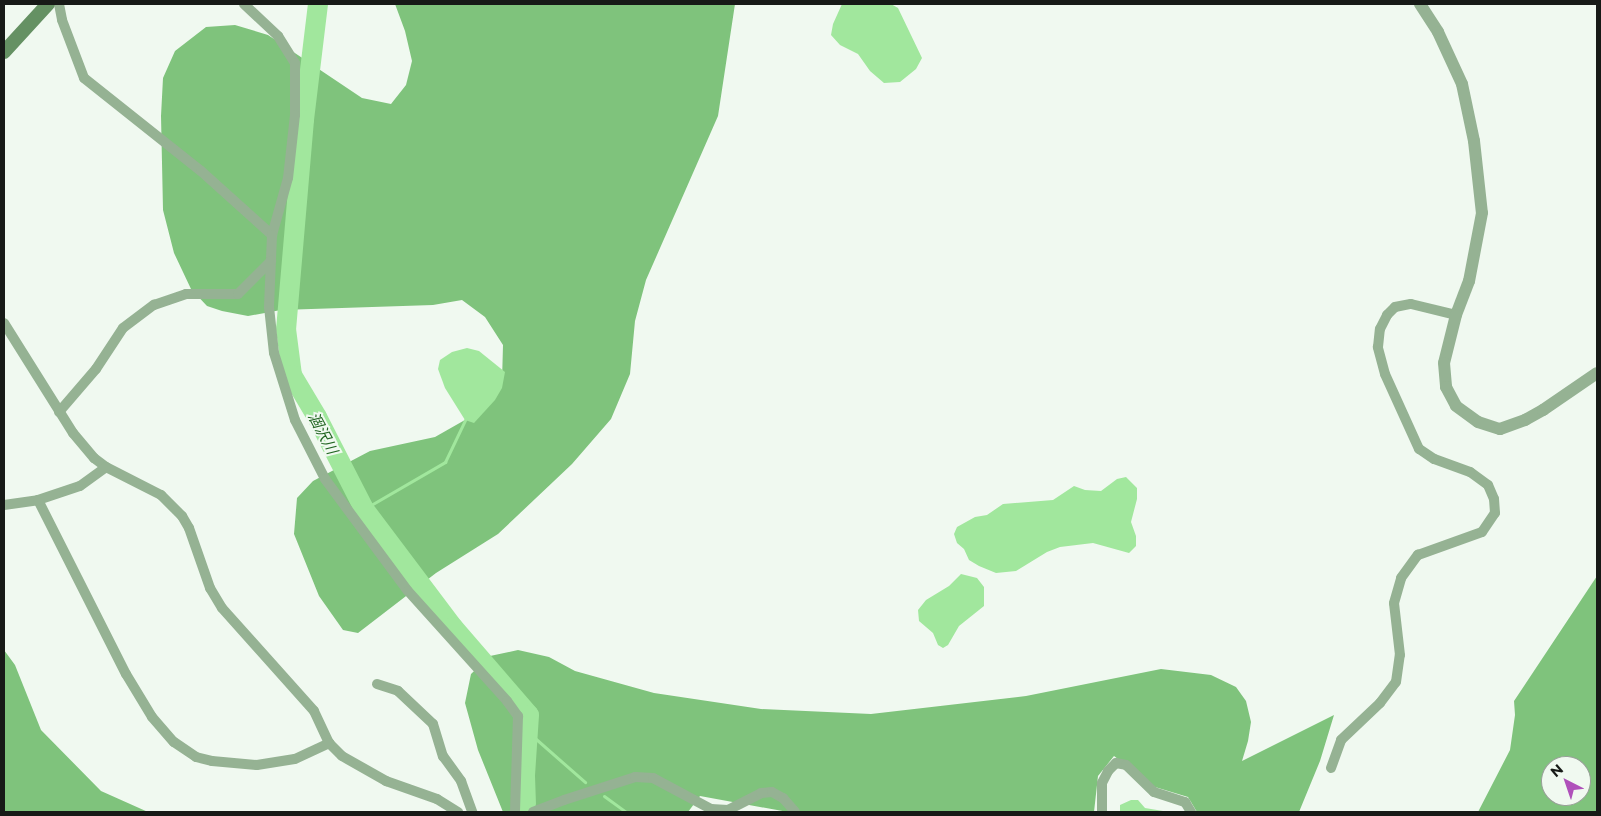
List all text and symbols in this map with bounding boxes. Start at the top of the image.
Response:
water label: 涸沢川 [304,409,342,457]
north arrow [1541,756,1591,806]
text: N [1547,760,1567,781]

